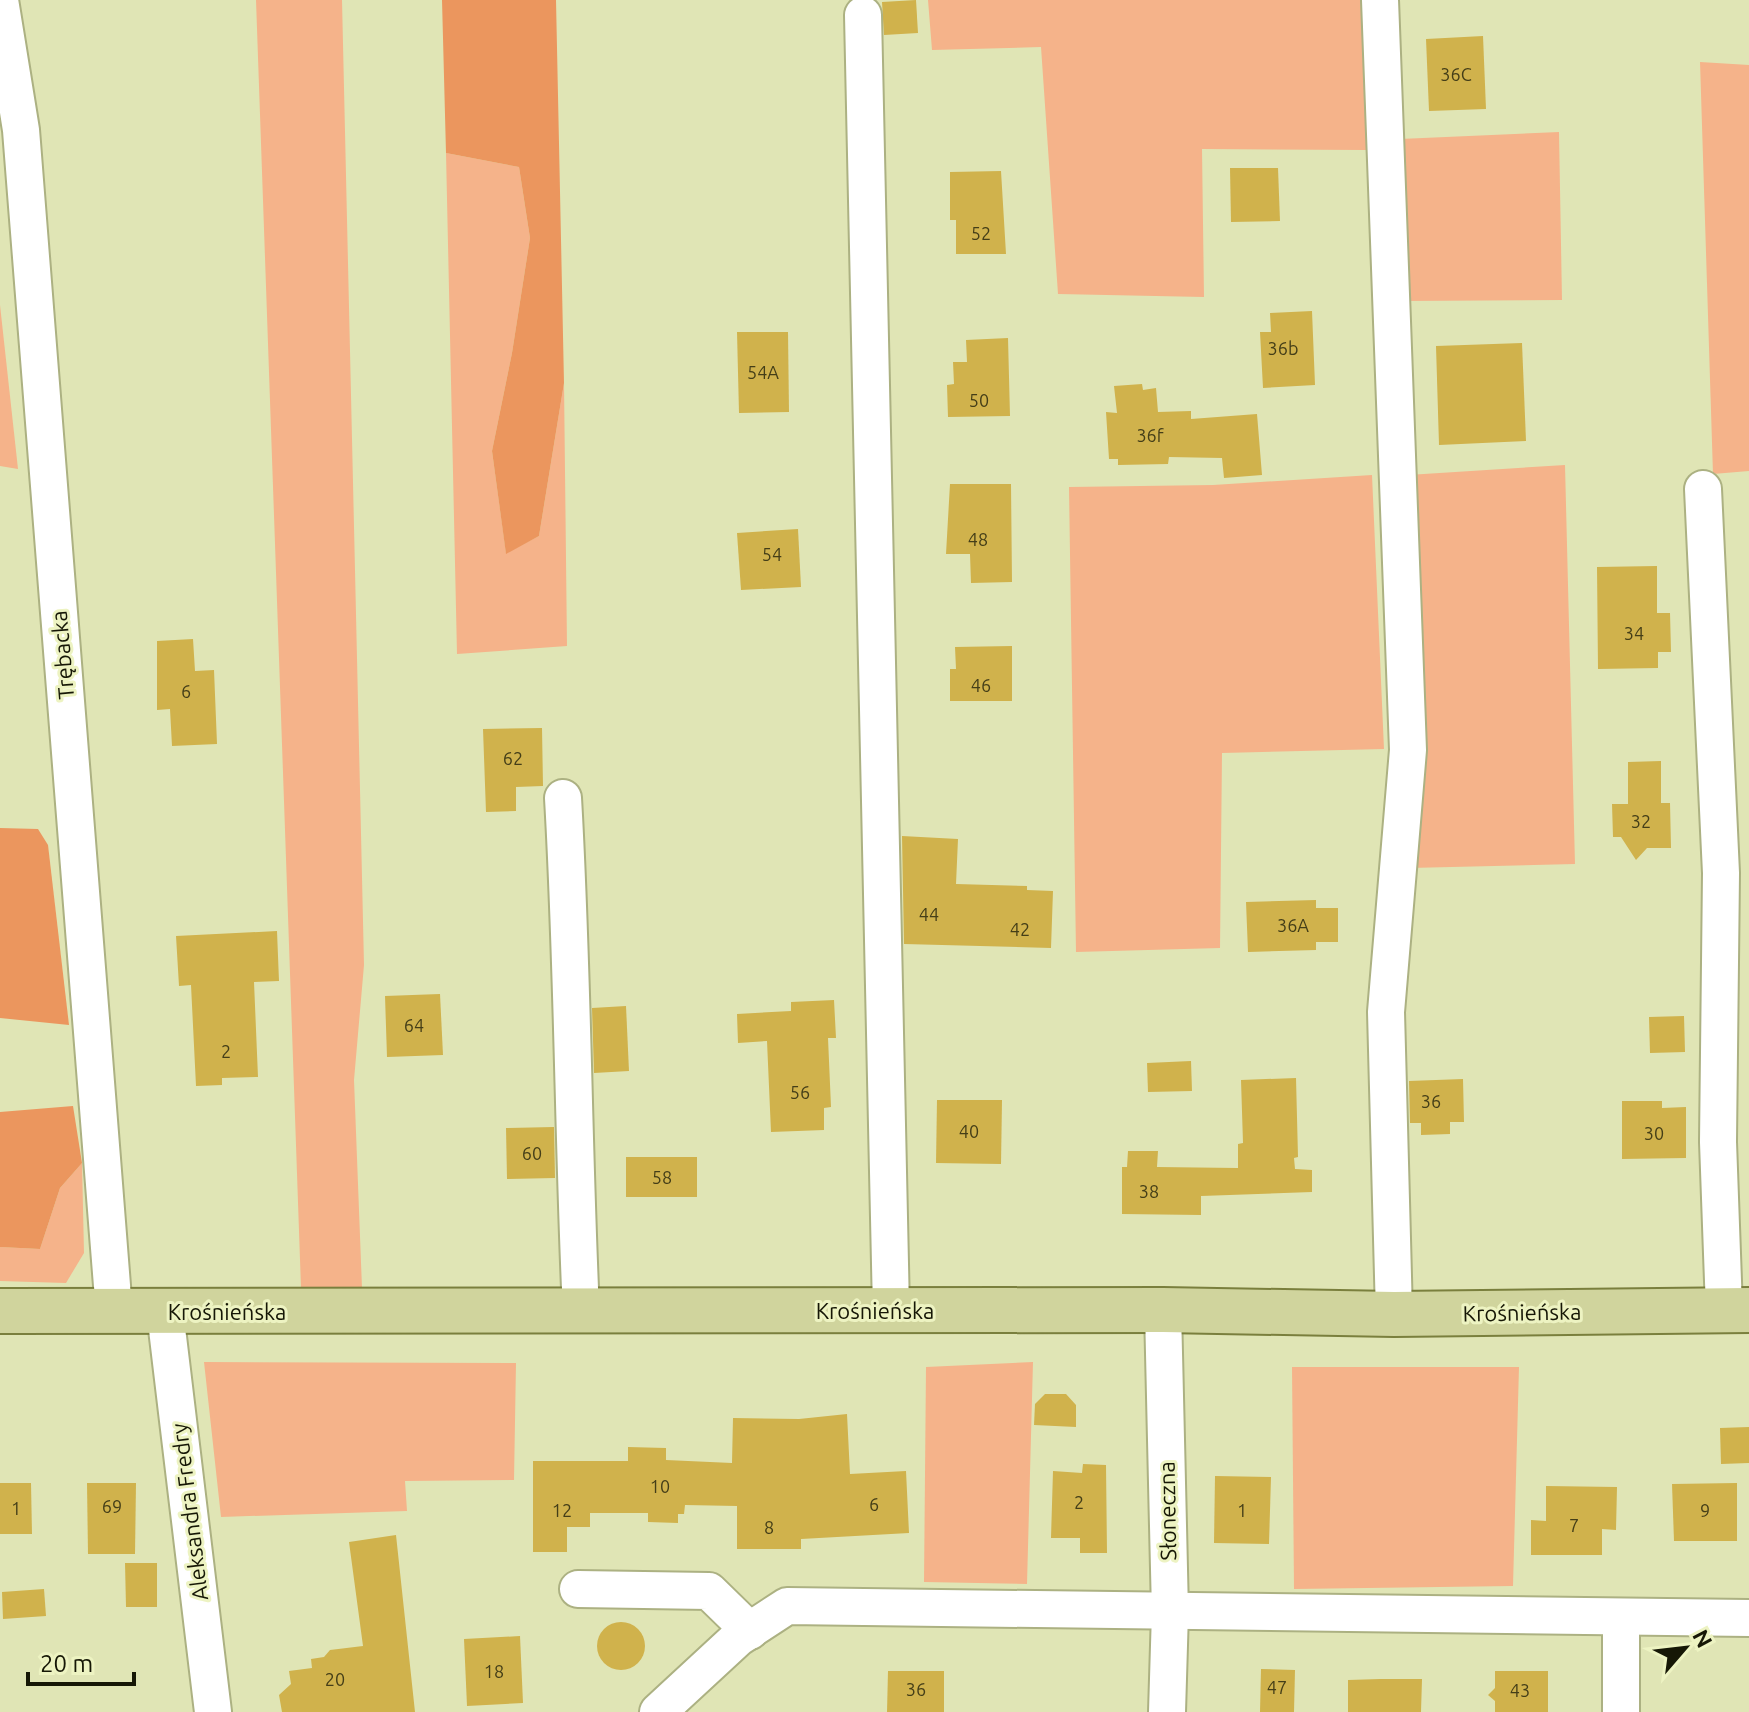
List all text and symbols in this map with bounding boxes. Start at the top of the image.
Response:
house number: 36C [1440,64,1472,84]
house number: 52 [971,223,991,243]
house number: 36b [1268,338,1298,358]
house number: 54A [747,362,779,382]
house number: 50 [969,390,989,410]
house number: 36f [1136,425,1164,445]
house number: 48 [968,529,988,549]
house number: 54 [762,544,782,564]
street label: Trębacka [46,610,78,700]
house number: 34 [1624,623,1644,643]
house number: 46 [971,675,991,695]
house number: 6 [181,681,191,701]
house number: 62 [503,748,523,768]
house number: 32 [1631,811,1651,831]
house number: 44 [919,904,939,924]
house number: 36A [1277,915,1309,935]
house number: 42 [1010,919,1030,939]
house number: 64 [404,1015,424,1035]
house number: 2 [221,1041,231,1061]
house number: 56 [790,1082,810,1102]
house number: 36 [1421,1091,1441,1111]
house number: 40 [959,1121,979,1141]
house number: 30 [1644,1123,1664,1143]
house number: 60 [522,1143,542,1163]
house number: 58 [652,1167,672,1187]
house number: 38 [1139,1181,1159,1201]
street label: Krośnieńska [816,1298,934,1323]
street label: Krośnieńska [1462,1298,1582,1326]
street label: Krośnieńska [168,1299,286,1324]
street label: Aleksandra Fredry [166,1422,212,1602]
street label: Słoneczna [1154,1461,1180,1561]
house number: 10 [650,1476,670,1496]
house number: 2 [1074,1492,1084,1512]
house number: 6 [869,1494,879,1514]
house number: 69 [102,1496,122,1516]
house number: 1 [11,1498,21,1518]
house number: 12 [552,1500,572,1520]
house number: 1 [1237,1500,1247,1520]
house number: 9 [1700,1500,1710,1520]
house number: 7 [1569,1515,1579,1535]
house number: 8 [764,1517,774,1537]
north arrow [1645,1608,1725,1688]
text: N [1688,1625,1718,1651]
scale bar [28,1636,134,1686]
text: 20 m [40,1650,93,1677]
house number: 18 [484,1661,504,1681]
house number: 20 [325,1669,345,1689]
house number: 47 [1267,1677,1287,1697]
house number: 36 [906,1679,926,1699]
house number: 43 [1510,1680,1530,1700]

